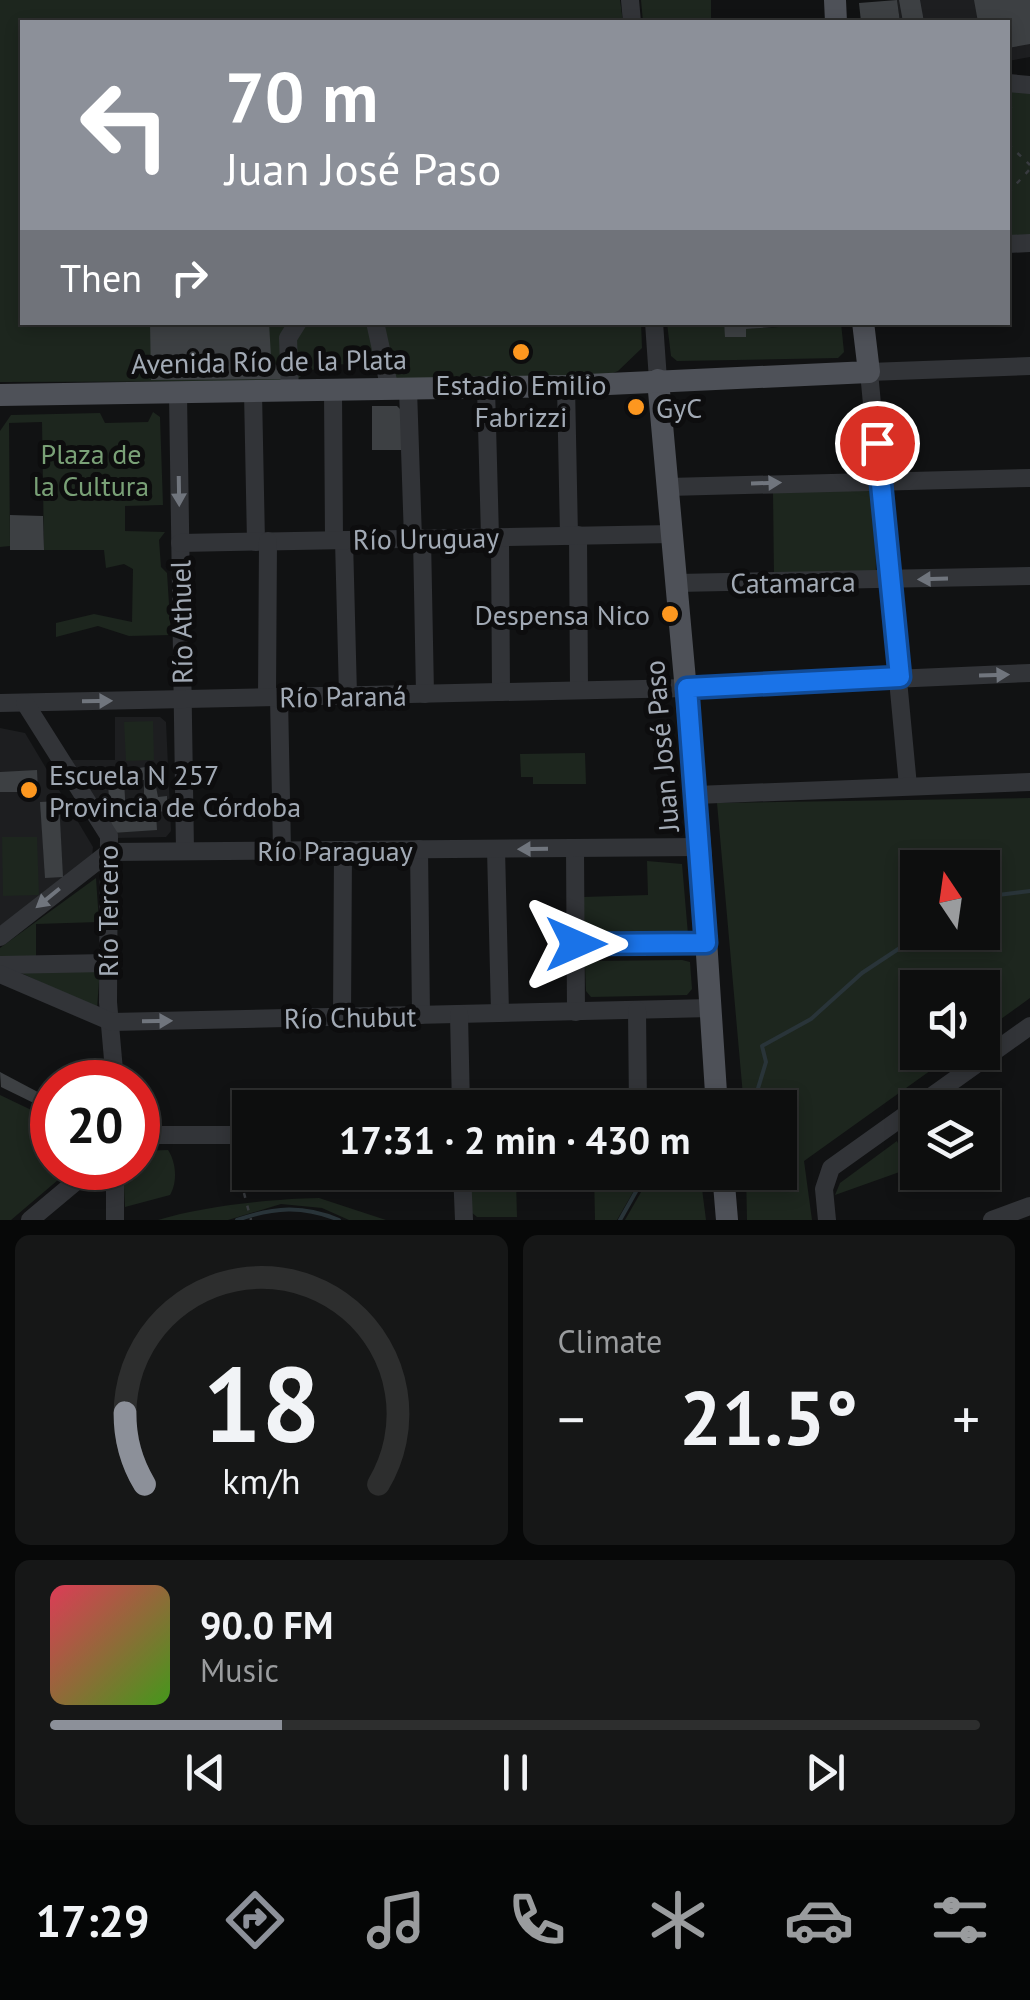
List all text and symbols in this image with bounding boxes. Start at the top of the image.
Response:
text: 70 m [225,51,378,141]
icon: left [60,60,190,190]
text: Juan José Paso [225,139,501,197]
icon: right [162,250,217,305]
text: Then [60,253,142,302]
street label: Avenida Río de la Plata [131,340,407,382]
marker: Estadio Emilio Fabrizzi [510,341,532,363]
place label: Estadio Emilio Fabrizzi [435,366,607,435]
place label: GyC [656,389,702,426]
marker: GyC [625,396,647,418]
pin [835,401,920,486]
icon: arrive [850,416,905,471]
park label: Plaza de la Cultura [33,435,149,504]
one-way arrow [750,475,782,491]
one-way arrow [171,476,187,508]
street label: Río Uruguay [353,518,499,558]
street label: Río Athuel [161,560,201,684]
street label: Catamarca [730,562,856,602]
one-way arrow [916,572,948,588]
place label: Despensa Nico [474,596,650,633]
marker: Despensa Nico [659,603,681,625]
street label: Juan José Paso [635,659,687,834]
one-way arrow [978,666,1010,682]
street label: Río Paraná [279,676,407,716]
one-way arrow [82,693,114,709]
place label: Escuela N 257 Provincia de Córdoba [49,756,301,825]
marker: Escuela N 257 Provincia de Córdoba [18,779,40,801]
street label: Río Paraguay [257,832,413,869]
one-way arrow [516,841,548,857]
street label: Río Tercero [89,845,126,977]
north arrow [900,850,1000,950]
map controls [900,850,1000,1190]
one-way arrow [36,887,61,908]
position arrow [524,892,628,996]
button: sound [900,970,1000,1070]
street label: Río Chubut [283,997,417,1037]
one-way arrow [142,1013,174,1029]
speed limit sign: 20 [30,1060,160,1190]
button: layers [900,1090,1000,1190]
text: 17:31 · 2 min · 430 m [339,1115,690,1164]
text: Climate [558,1320,662,1362]
text: 18 [202,1336,320,1471]
text: 21.5° [679,1369,858,1466]
text: − [558,1383,585,1454]
text: + [952,1383,980,1454]
text: km/h [222,1458,300,1504]
text: 90.0 FM [200,1600,333,1649]
text: Music [200,1649,279,1691]
icon: previous [178,1745,233,1800]
icon: pause [488,1745,543,1800]
icon: next [798,1745,853,1800]
icon: directions [220,1885,290,1955]
icon: music [361,1885,431,1955]
icon: phone [502,1885,572,1955]
icon: climate [643,1885,713,1955]
icon: car [784,1885,854,1955]
icon: filters [925,1885,995,1955]
text: 17:29 [35,1891,150,1949]

